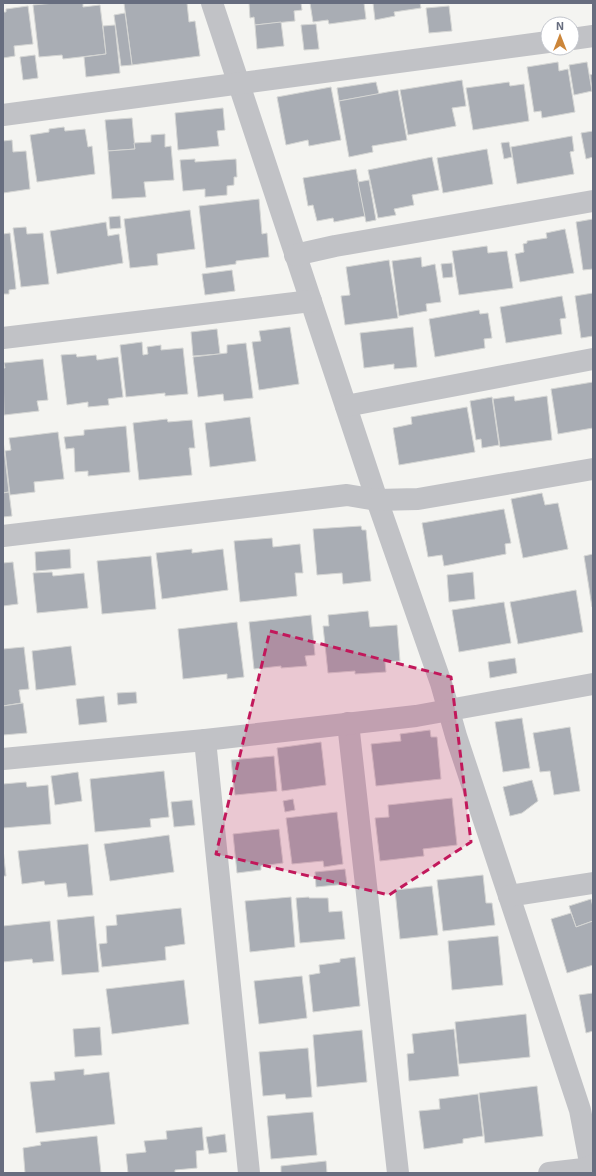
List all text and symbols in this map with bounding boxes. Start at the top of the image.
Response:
north arrow [540,16,580,56]
text: N [556,19,564,32]

